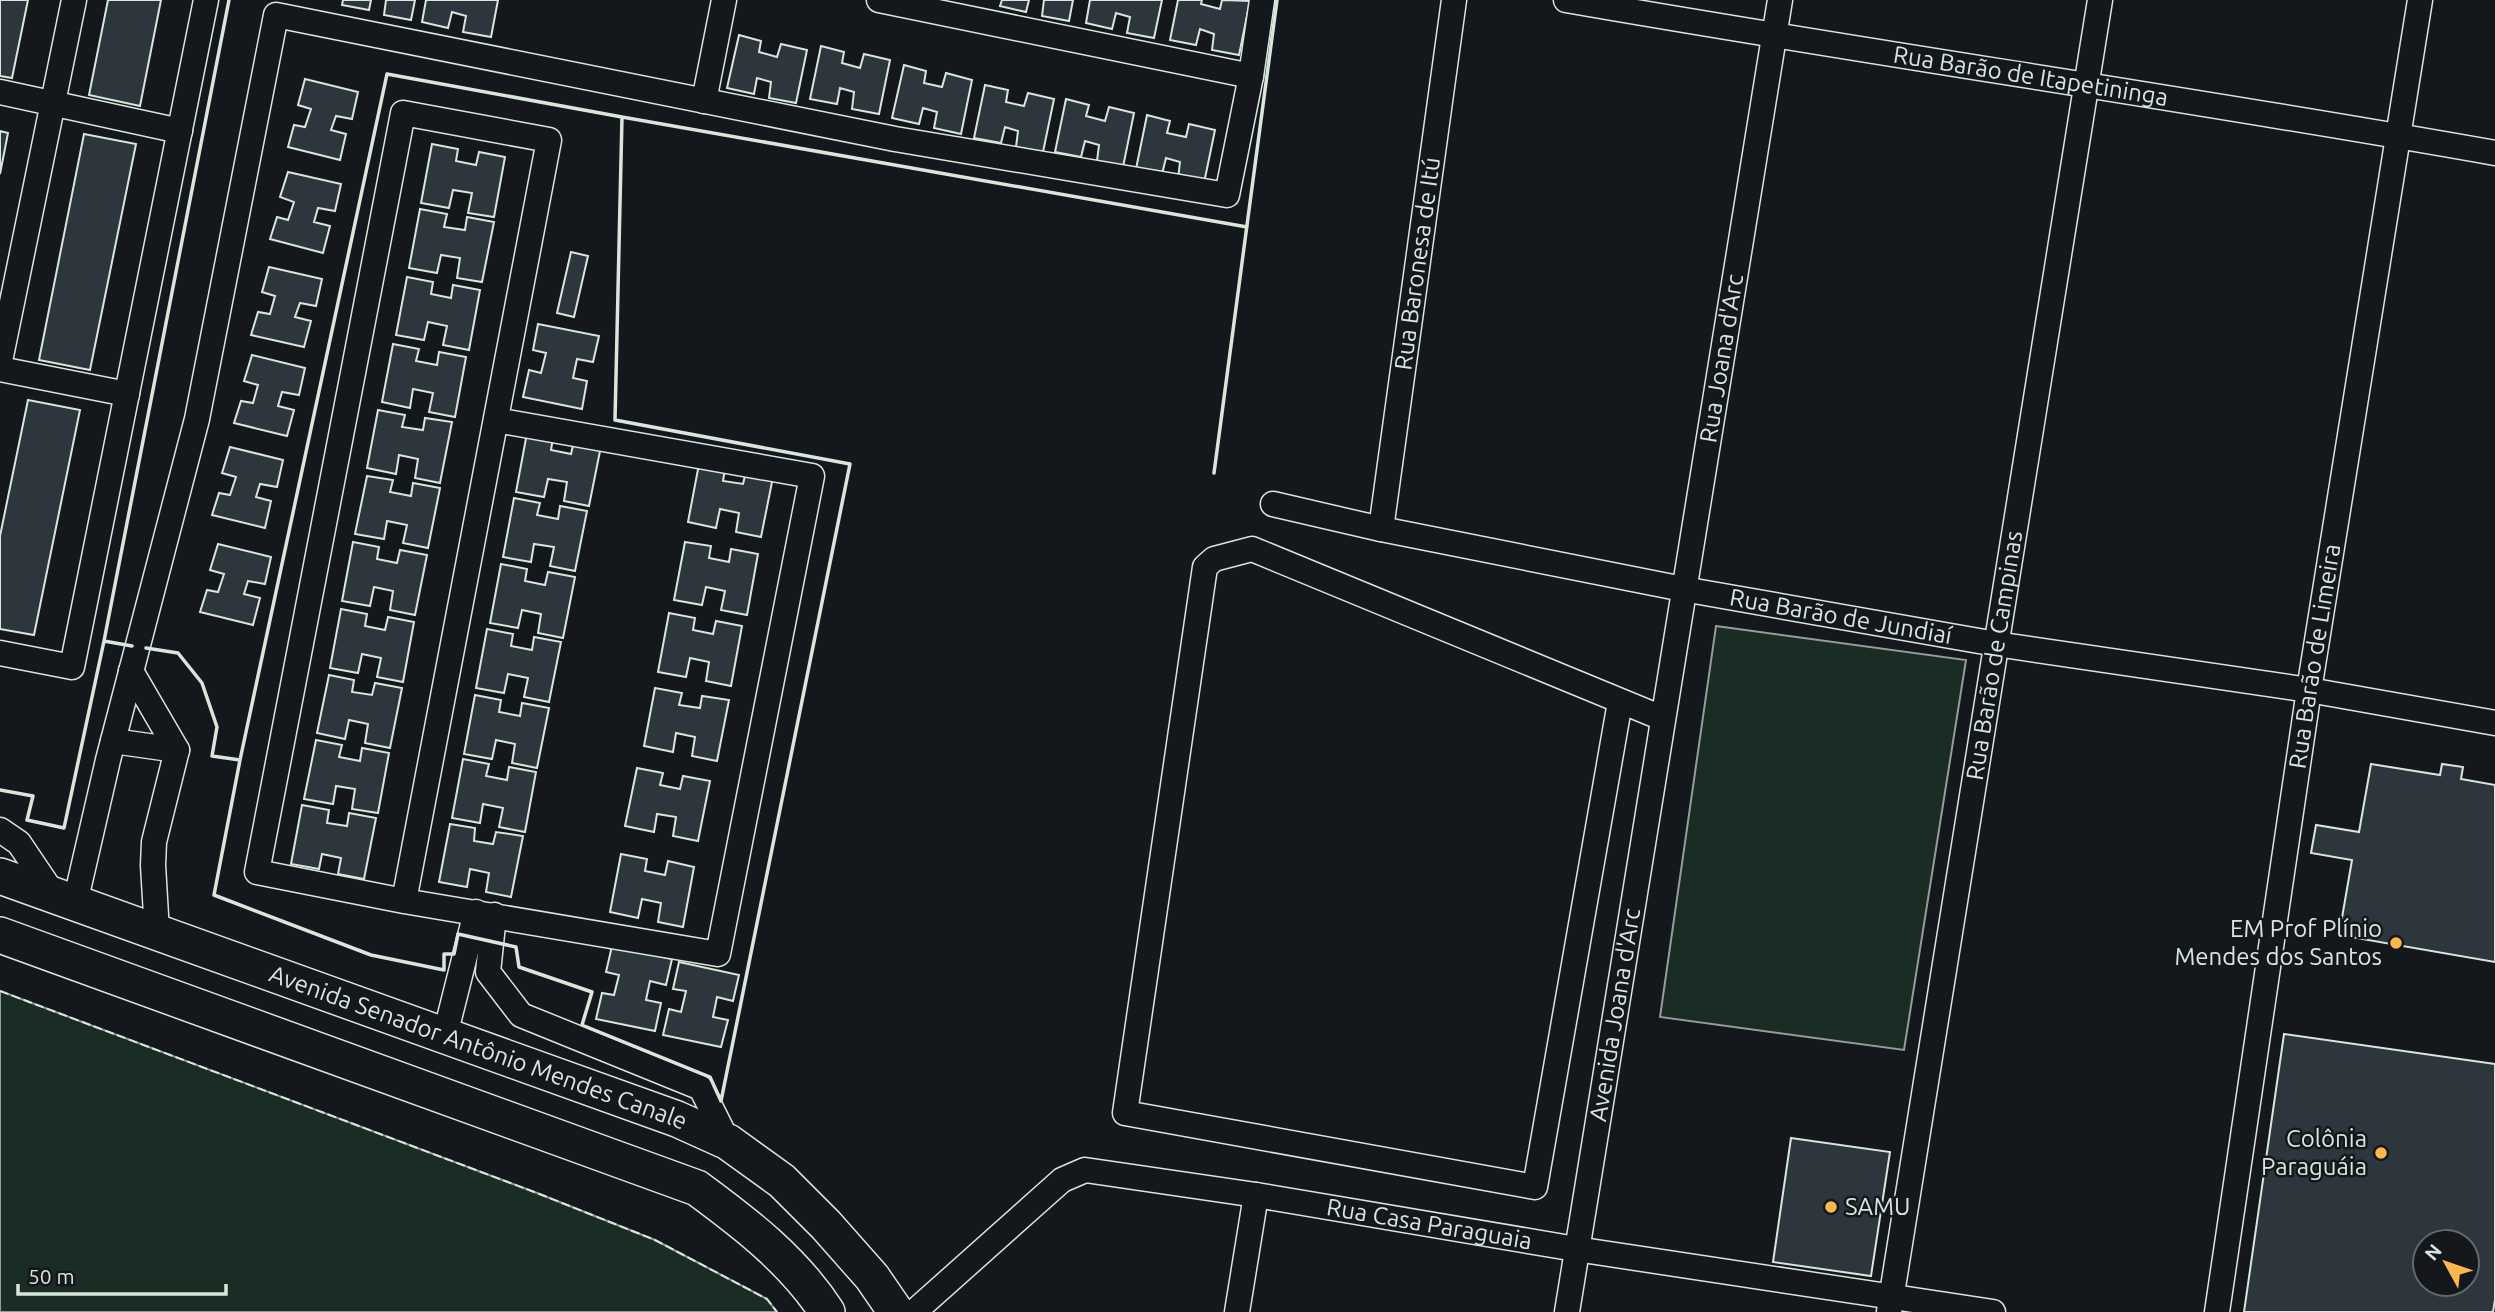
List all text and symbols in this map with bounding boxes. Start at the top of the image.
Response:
street label: Rua Barão de Itapetininga [1892,41,2170,111]
street label: Rua Baronesa de Itú [1389,155,1445,372]
street label: Rua Joana d'Arc [1694,272,1748,445]
street label: Rua Barão de Campinas [1961,529,2027,782]
street label: Rua Barão de Limeira [2284,542,2345,770]
street label: Rua Barão de Jundiaí [1728,583,1955,649]
street label: Avenida Joana d'Arc [1584,906,1645,1123]
place label: EM Prof Plínio Mendes dos Santos [2175,915,2382,970]
marker: EM Prof Plínio Mendes dos Santos [2388,935,2404,951]
street label: Avenida Senador Antônio Mendes Canale [266,960,692,1135]
place label: Colônia Paraguáia [2261,1125,2367,1180]
marker: Colônia Paraguáia [2373,1145,2389,1161]
street label: Rua Casa Paraguaia [1325,1193,1534,1254]
place label: SAMU [1845,1193,1910,1220]
marker: SAMU [1823,1199,1839,1215]
north arrow [2411,1228,2481,1298]
text: N [2420,1240,2446,1265]
scale bar [18,1252,226,1296]
text: 50 m [28,1264,75,1288]

